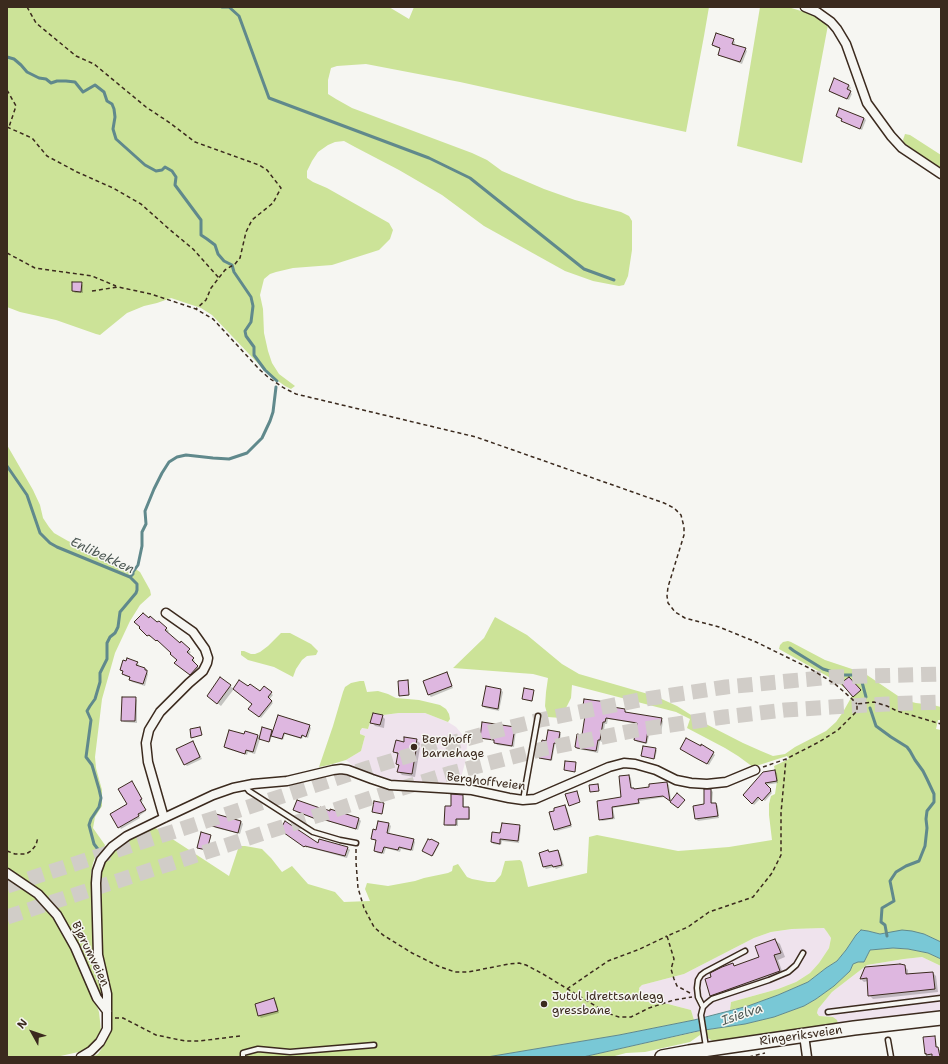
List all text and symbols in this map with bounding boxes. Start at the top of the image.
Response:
water label: Enlibekken [68,534,136,578]
place label: Berghoff barnehage [422,733,484,761]
marker: Berghoff barnehage [409,742,419,752]
street label: Berghoffveien [446,770,526,794]
street label: Bjørumveien [68,919,112,989]
place label: Jutul idrettsanlegg gressbane [552,990,664,1018]
marker: Jutul idrettsanlegg gressbane [539,999,549,1009]
water label: Isielva [719,1001,765,1029]
north arrow [12,1012,52,1052]
text: N [14,1016,31,1032]
street label: Ringeriksveien [759,1023,843,1049]

